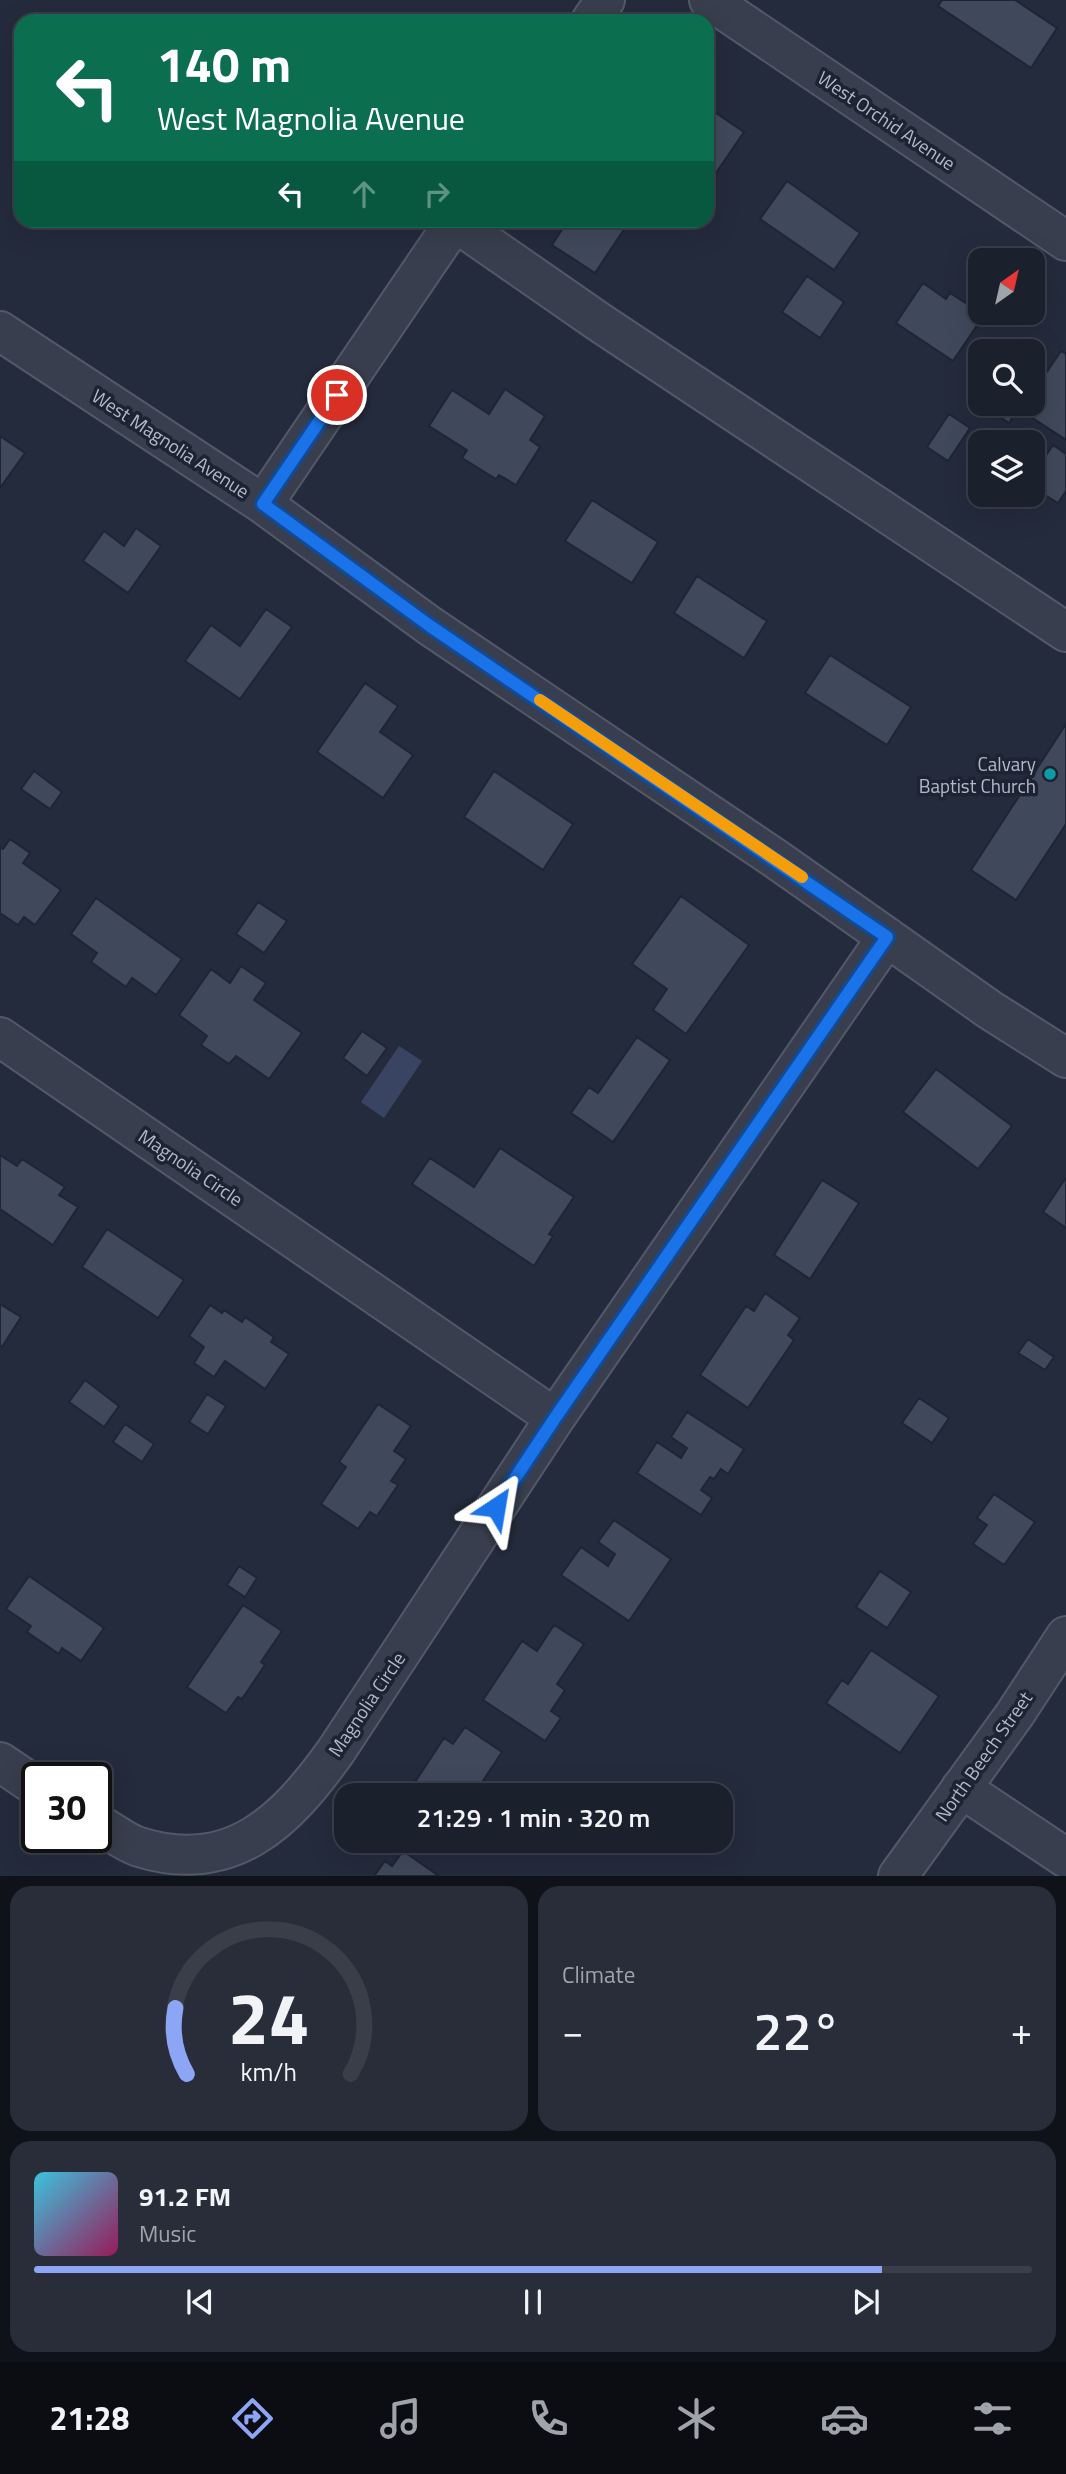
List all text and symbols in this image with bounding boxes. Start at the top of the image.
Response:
text: 140 m [157,26,291,101]
icon: left [42,42,133,133]
street label: West Orchid Avenue [812,63,962,177]
text: West Magnolia Avenue [157,94,465,142]
icon: left [272,175,310,213]
icon: ahead [345,175,383,213]
icon: right [418,175,456,213]
north arrow [968,248,1045,326]
map controls [968,248,1045,507]
button: search [968,339,1045,416]
pin [307,365,367,425]
icon: arrive [318,376,356,414]
street label: West Magnolia Avenue [86,381,256,505]
button: layers [968,430,1045,507]
place label: Calvary Baptist Church [919,749,1036,800]
marker: Calvary Baptist Church [1042,766,1058,782]
street label: Magnolia Circle [133,1121,249,1213]
position arrow [459,1470,533,1544]
street label: Magnolia Circle [320,1646,412,1762]
street label: North Beech Street [927,1685,1039,1827]
speed limit sign: 30 [21,1762,112,1853]
text: 21:29 · 1 min · 320 m [417,1798,650,1837]
text: Climate [562,1957,635,1992]
text: 24 [228,1963,310,2073]
text: 22° [753,1991,841,2070]
text: − [562,2002,583,2060]
text: + [1011,2002,1032,2060]
text: km/h [241,2053,297,2091]
text: 91.2 FM [139,2177,231,2216]
text: Music [139,2216,196,2251]
icon: previous [181,2283,219,2321]
icon: pause [514,2283,552,2321]
icon: next [847,2283,885,2321]
text: 21:28 [49,2394,129,2442]
icon: directions [228,2394,277,2443]
icon: music [376,2394,425,2443]
icon: phone [524,2394,573,2443]
icon: climate [672,2394,721,2443]
icon: car [820,2394,869,2443]
icon: filters [968,2394,1017,2443]

